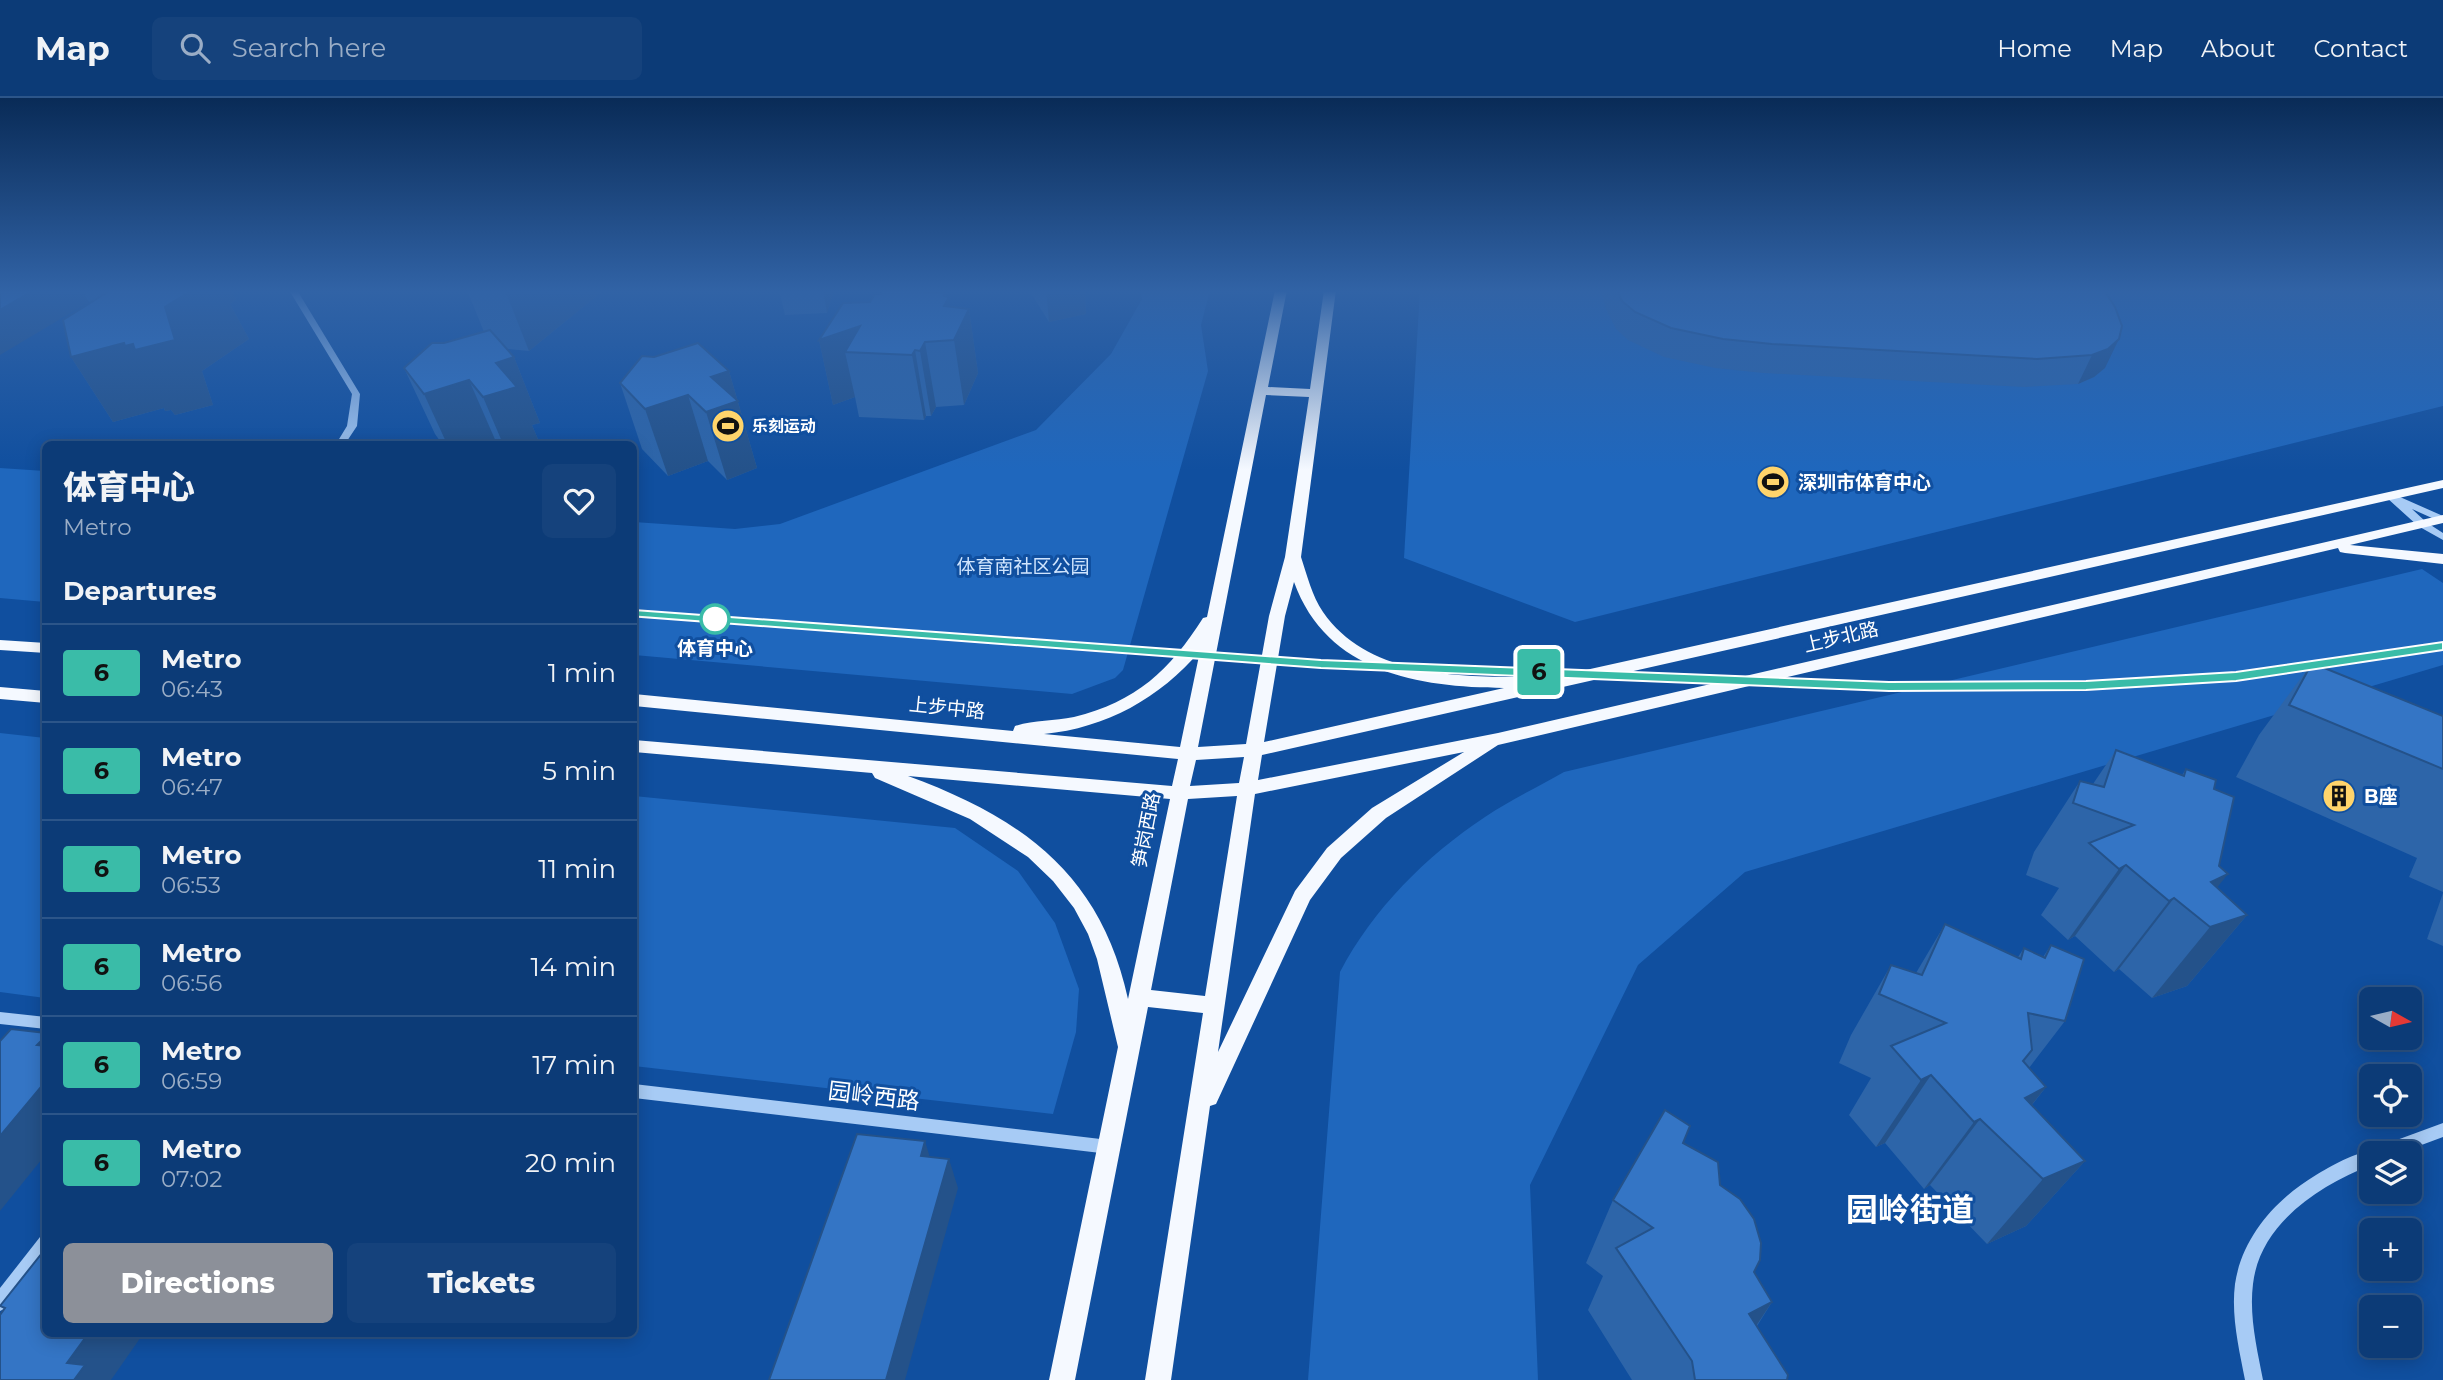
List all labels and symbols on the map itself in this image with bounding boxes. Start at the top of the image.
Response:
sports icon: 乐刻运动 [709,407,747,445]
place label: 乐刻运动 [752,417,816,436]
sports icon: 深圳市体育中心 [1754,463,1792,501]
place label: 深圳市体育中心 [1798,471,1931,494]
park label: 体育南社区公园 [956,555,1090,578]
marker: 体育中心 [700,604,730,634]
street label: 上步北路 [1801,617,1881,657]
place label: 体育中心 [677,637,753,660]
line badge: 6 [1516,649,1562,695]
street label: 上步中路 [908,693,986,723]
building icon: B座 [2320,777,2358,815]
place label: B座 [2364,785,2398,808]
street label: 笋岗西路 [1127,790,1165,870]
north arrow [2359,987,2422,1050]
street label: 园岭西路 [827,1076,921,1116]
district label: 园岭街道 [1846,1190,1974,1229]

